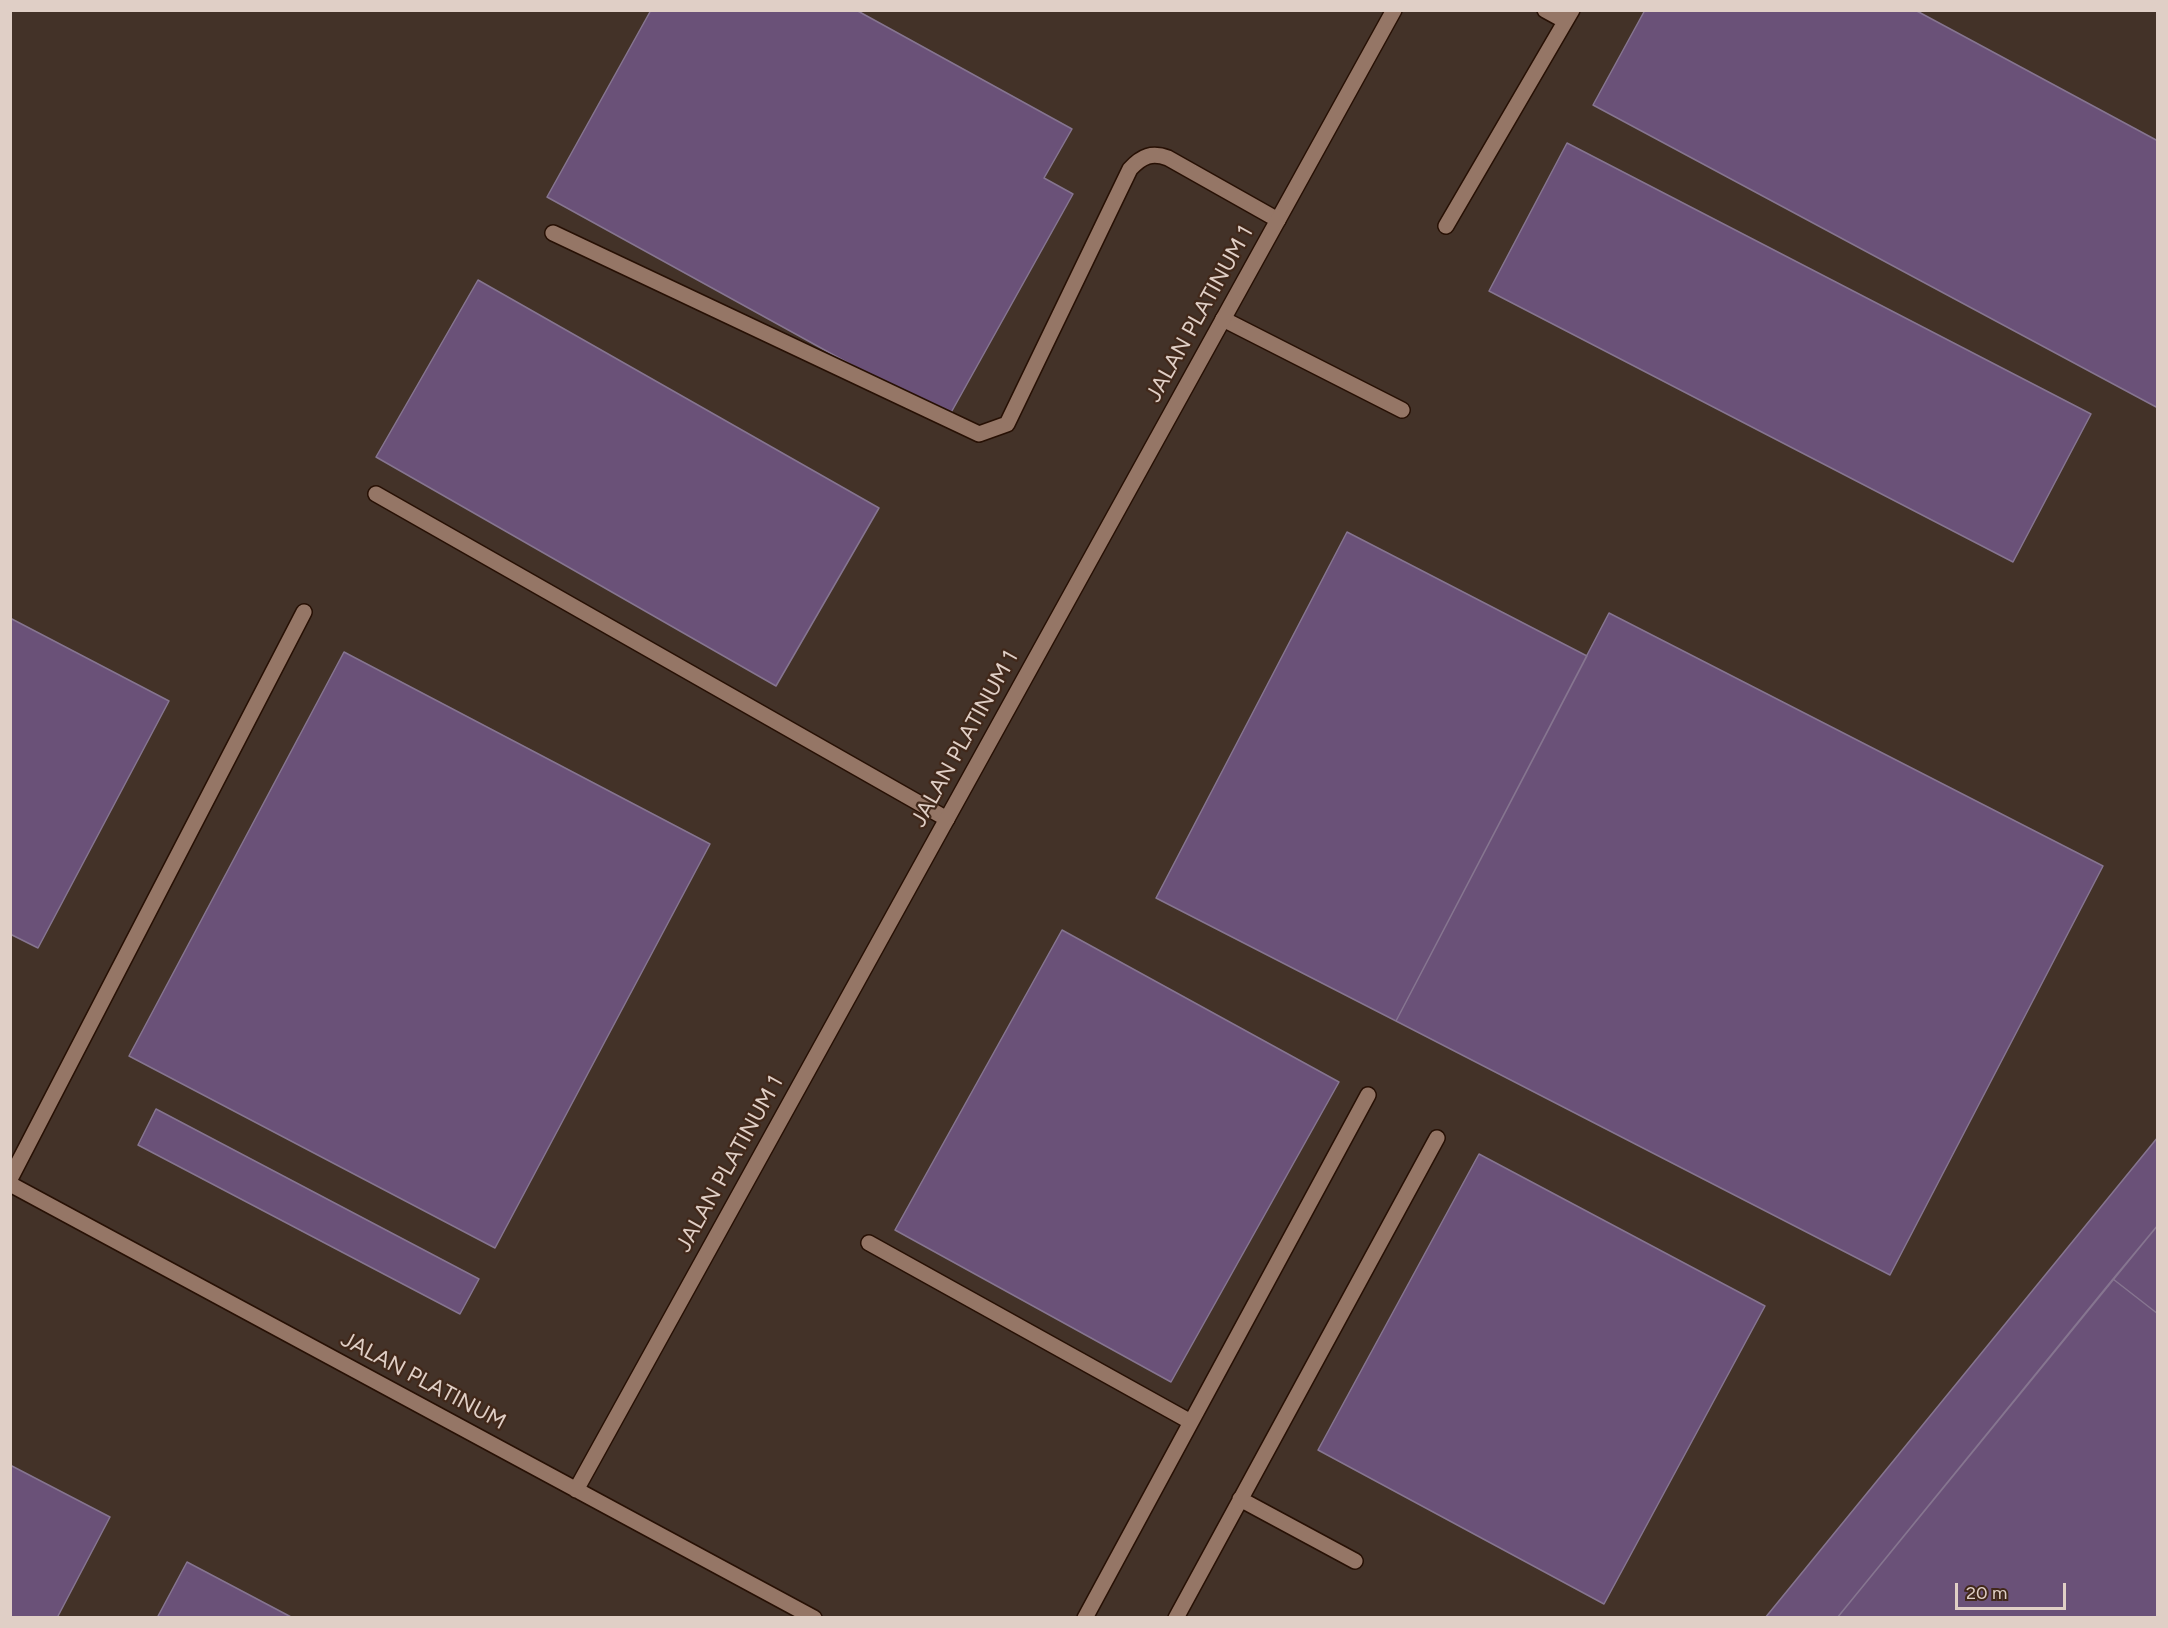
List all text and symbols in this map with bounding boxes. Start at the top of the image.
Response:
street label: JALAN PLATINUM 1 [1141,221,1259,407]
street label: JALAN PLATINUM 1 [906,646,1024,832]
street label: JALAN PLATINUM 1 [671,1071,789,1257]
street label: JALAN PLATINUM [336,1326,510,1436]
scale bar [1958,1571,2069,1609]
text: 20 m [1966,1582,2007,1604]

